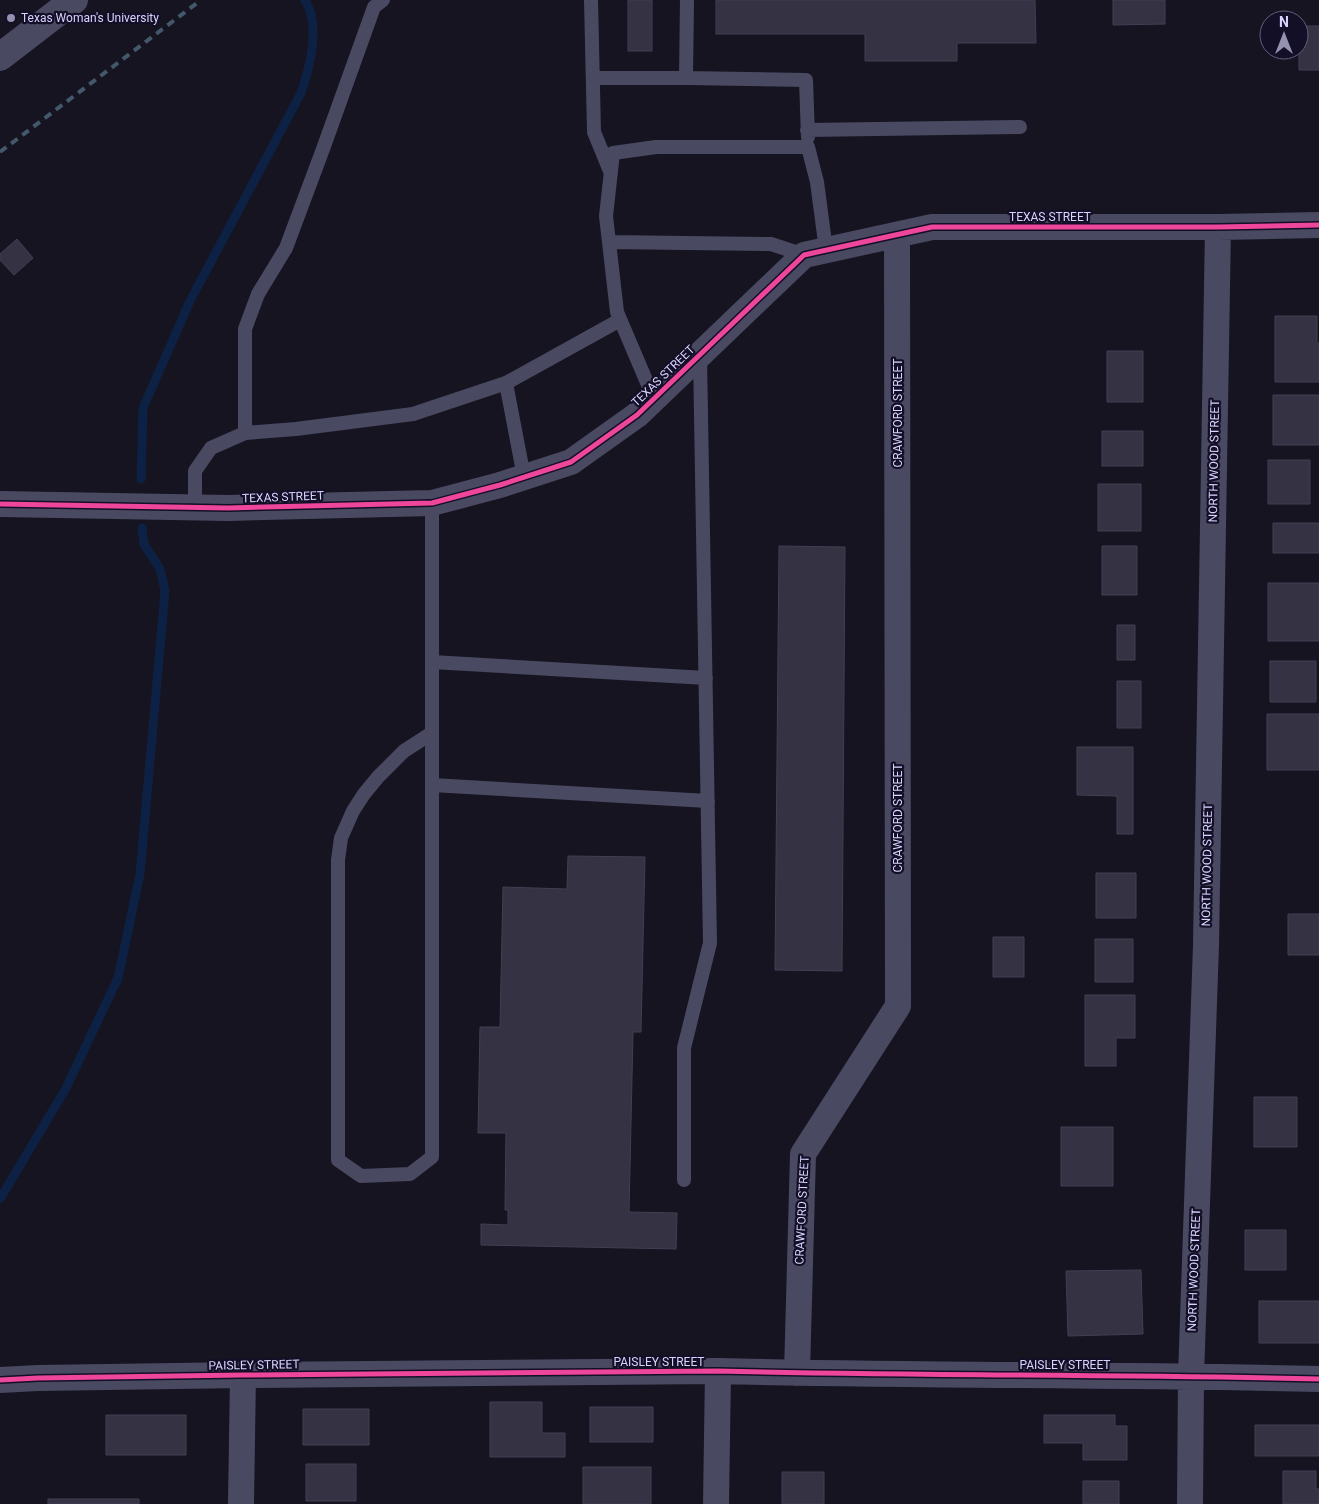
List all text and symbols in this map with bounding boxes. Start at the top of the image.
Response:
north arrow [1259,10,1309,60]
place label: Texas Woman's University [21,11,159,25]
marker: Texas Woman's University [5,12,17,24]
text: N [1279,14,1289,30]
street label: TEXAS STREET [1009,210,1091,224]
street label: TEXAS STREET [629,342,697,410]
street label: CRAWFORD STREET [891,358,905,468]
street label: NORTH WOOD STREET [1206,399,1222,523]
street label: TEXAS STREET [242,489,324,505]
street label: CRAWFORD STREET [891,763,905,873]
street label: NORTH WOOD STREET [1199,803,1215,927]
street label: CRAWFORD STREET [792,1155,812,1265]
street label: NORTH WOOD STREET [1185,1208,1203,1332]
street label: PAISLEY STREET [613,1355,705,1369]
street label: PAISLEY STREET [208,1357,300,1373]
street label: PAISLEY STREET [1019,1358,1111,1372]

